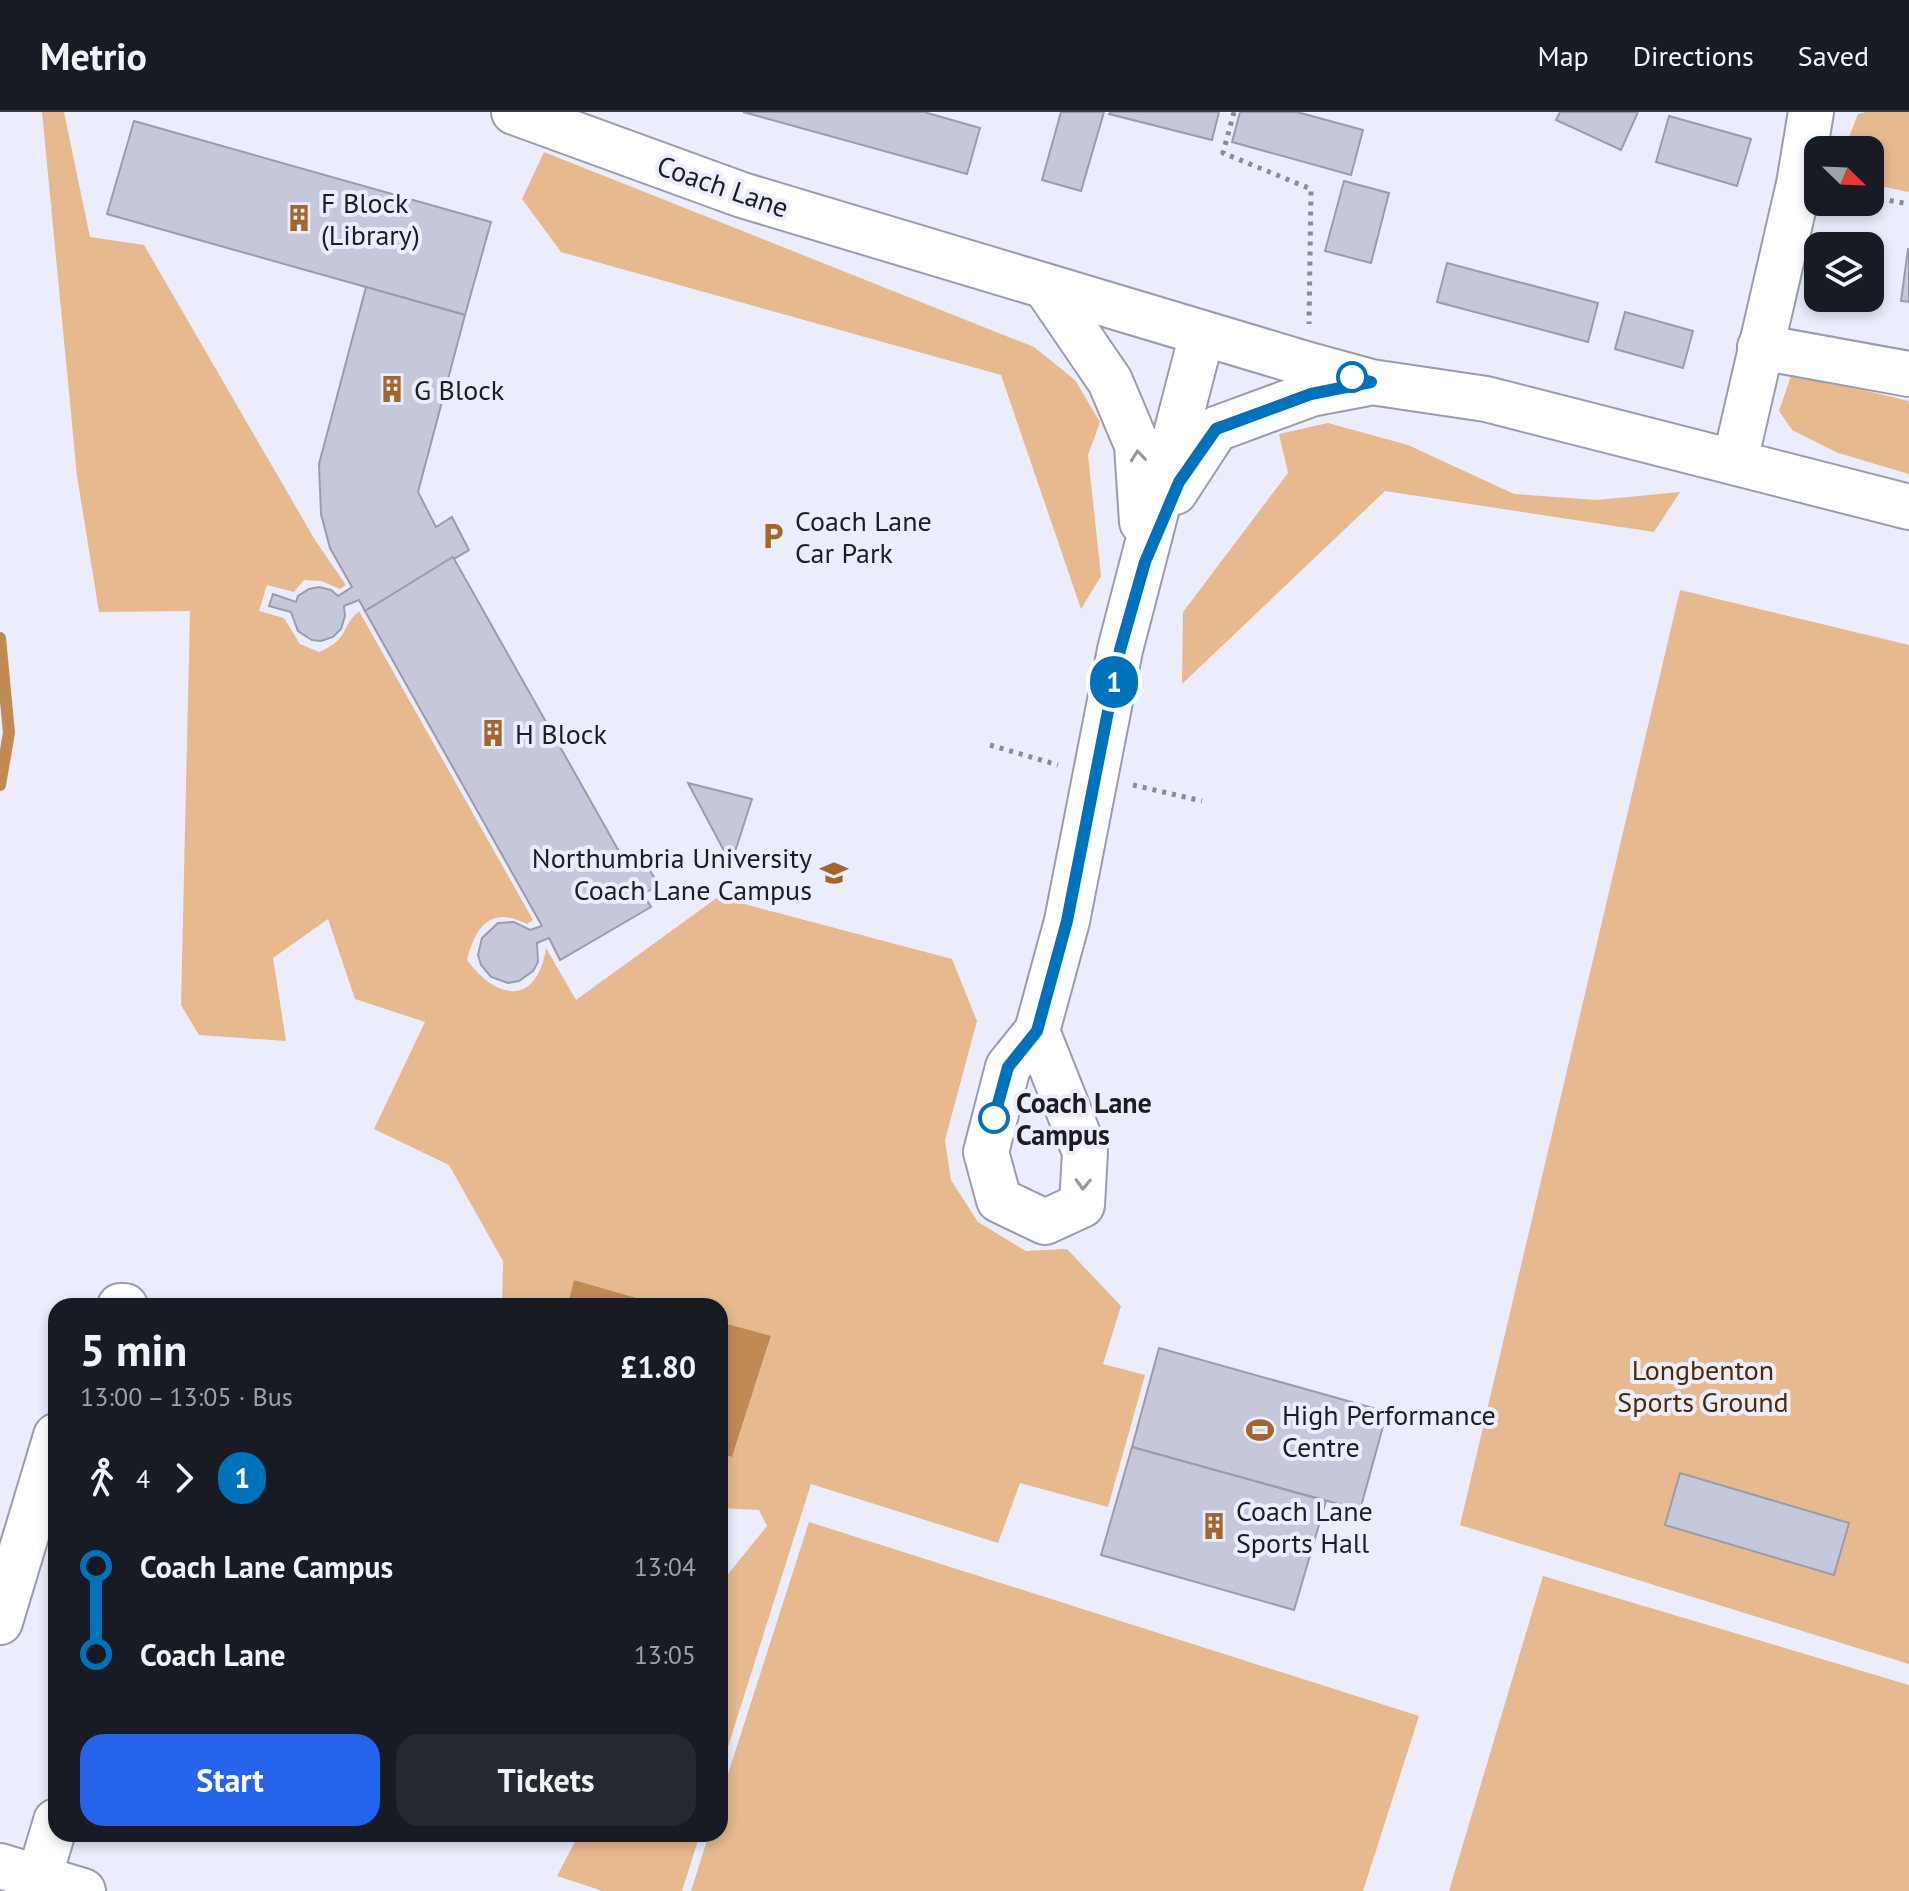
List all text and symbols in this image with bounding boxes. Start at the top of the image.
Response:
text: Metrio [40,31,147,80]
text: Map [1538,37,1589,74]
text: Directions [1633,37,1754,74]
text: Saved [1798,37,1869,74]
north arrow [1804,136,1884,216]
map controls [1804,136,1884,312]
street label: Coach Lane [652,146,794,226]
place label: F Block (Library) [321,184,420,253]
building icon: F Block (Library) [284,203,314,233]
button: layers [1804,232,1884,312]
unlabelled marker [1337,362,1367,392]
place label: G Block [414,371,505,408]
building icon: G Block [377,374,407,404]
one-way arrow [1129,450,1146,463]
place label: Coach Lane Car Park [795,502,932,571]
parking icon: Coach Lane Car Park [758,521,788,551]
line badge: 1 [1088,656,1140,708]
text: 1 [1106,663,1122,700]
place label: H Block [515,715,607,752]
building icon: H Block [478,718,508,748]
place label: Northumbria University Coach Lane Campus [532,839,812,908]
school or university icon: Northumbria University Coach Lane Campus [819,858,849,888]
place label: Coach Lane Campus [1016,1084,1152,1153]
marker: Coach Lane Campus [979,1103,1009,1133]
one-way arrow [1075,1178,1092,1191]
text: 5 min [80,1321,187,1378]
text: £1.80 [621,1347,696,1386]
park label: Longbenton Sports Ground [1617,1351,1789,1420]
text: 13:00 – 13:05 · Bus [80,1380,293,1413]
place label: High Performance Centre [1282,1396,1496,1465]
sports icon: High Performance Centre [1245,1415,1275,1445]
icon: walk [80,1456,124,1500]
icon: forward [162,1456,206,1500]
text: 1 [234,1459,250,1496]
text: 4 [136,1462,150,1495]
place label: Coach Lane Sports Hall [1236,1492,1373,1561]
building icon: Coach Lane Sports Hall [1199,1511,1229,1541]
text: Coach Lane Campus [140,1547,393,1586]
text: 13:04 [634,1550,696,1583]
text: Coach Lane [140,1635,286,1674]
text: 13:05 [634,1638,696,1671]
button: Start [80,1734,380,1826]
button: Tickets [396,1734,696,1826]

